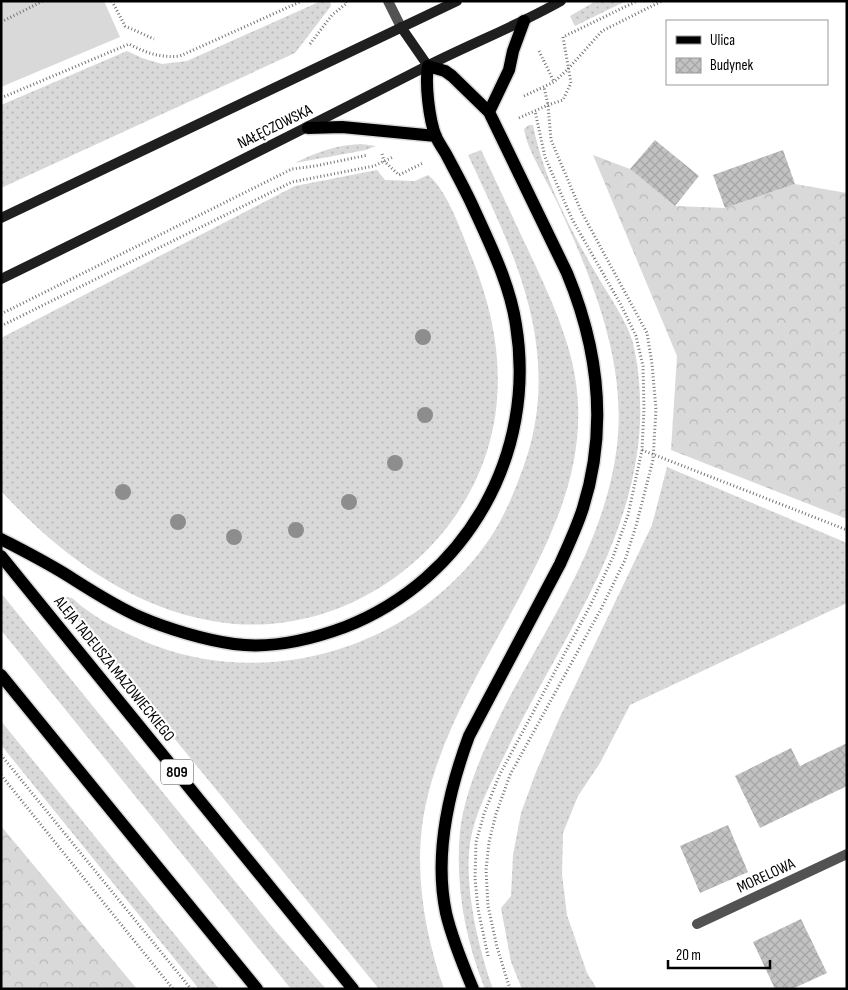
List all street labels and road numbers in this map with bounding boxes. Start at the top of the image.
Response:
street label: NAŁĘCZOWSKA [235,101,316,153]
street label: ALEJA TADEUSZA MAZOWIECKIEGO [49,592,178,745]
road number: 809 [161,760,193,784]
street label: MORELOWA [734,854,798,898]

